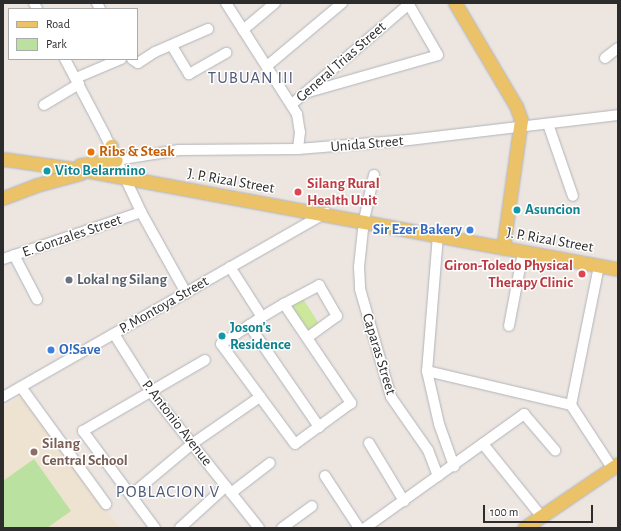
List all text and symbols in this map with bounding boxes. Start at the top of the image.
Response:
legend [8,8,138,60]
text: Road [46,18,70,30]
street label: General Trias Street [292,18,390,106]
text: Park [46,38,67,50]
district label: TUBUAN III [208,68,294,88]
street label: Unida Street [330,132,404,156]
place label: Ribs & Steak [99,143,175,161]
marker: Ribs & Steak [86,147,96,157]
place label: Vito Belarmino [55,162,146,180]
street label: J. P. Rizal Street [186,165,276,197]
marker: Vito Belarmino [42,166,52,176]
place label: Silang Rural Health Unit [307,174,380,209]
marker: Silang Rural Health Unit [292,186,304,198]
place label: Asuncion [525,201,580,219]
marker: Asuncion [512,205,522,215]
street label: E. Gonzales Street [20,211,124,261]
place label: Sir Ezer Bakery [373,221,462,239]
street label: J. P. Rizal Street [505,224,595,256]
marker: Sir Ezer Bakery [465,225,475,235]
place label: Giron-Toledo Physical Therapy Clinic [444,256,573,291]
marker: Giron-Toledo Physical Therapy Clinic [576,268,588,280]
place label: Lokal ng Silang [77,271,167,289]
street label: P. Montoya Street [116,272,212,338]
marker: Lokal ng Silang [64,275,74,285]
street label: Caparas Street [358,311,400,397]
place label: Joson's Residence [230,318,291,353]
marker: Joson's Residence [217,331,227,341]
place label: O!Save [59,341,101,359]
marker: O!Save [46,345,56,355]
street label: P. Antonio Avenue [138,377,216,469]
place label: Silang Central School [42,434,128,469]
marker: Silang Central School [29,447,39,457]
district label: POBLACION V [116,482,220,502]
scale bar [485,497,595,523]
text: 100 m [490,506,518,518]

